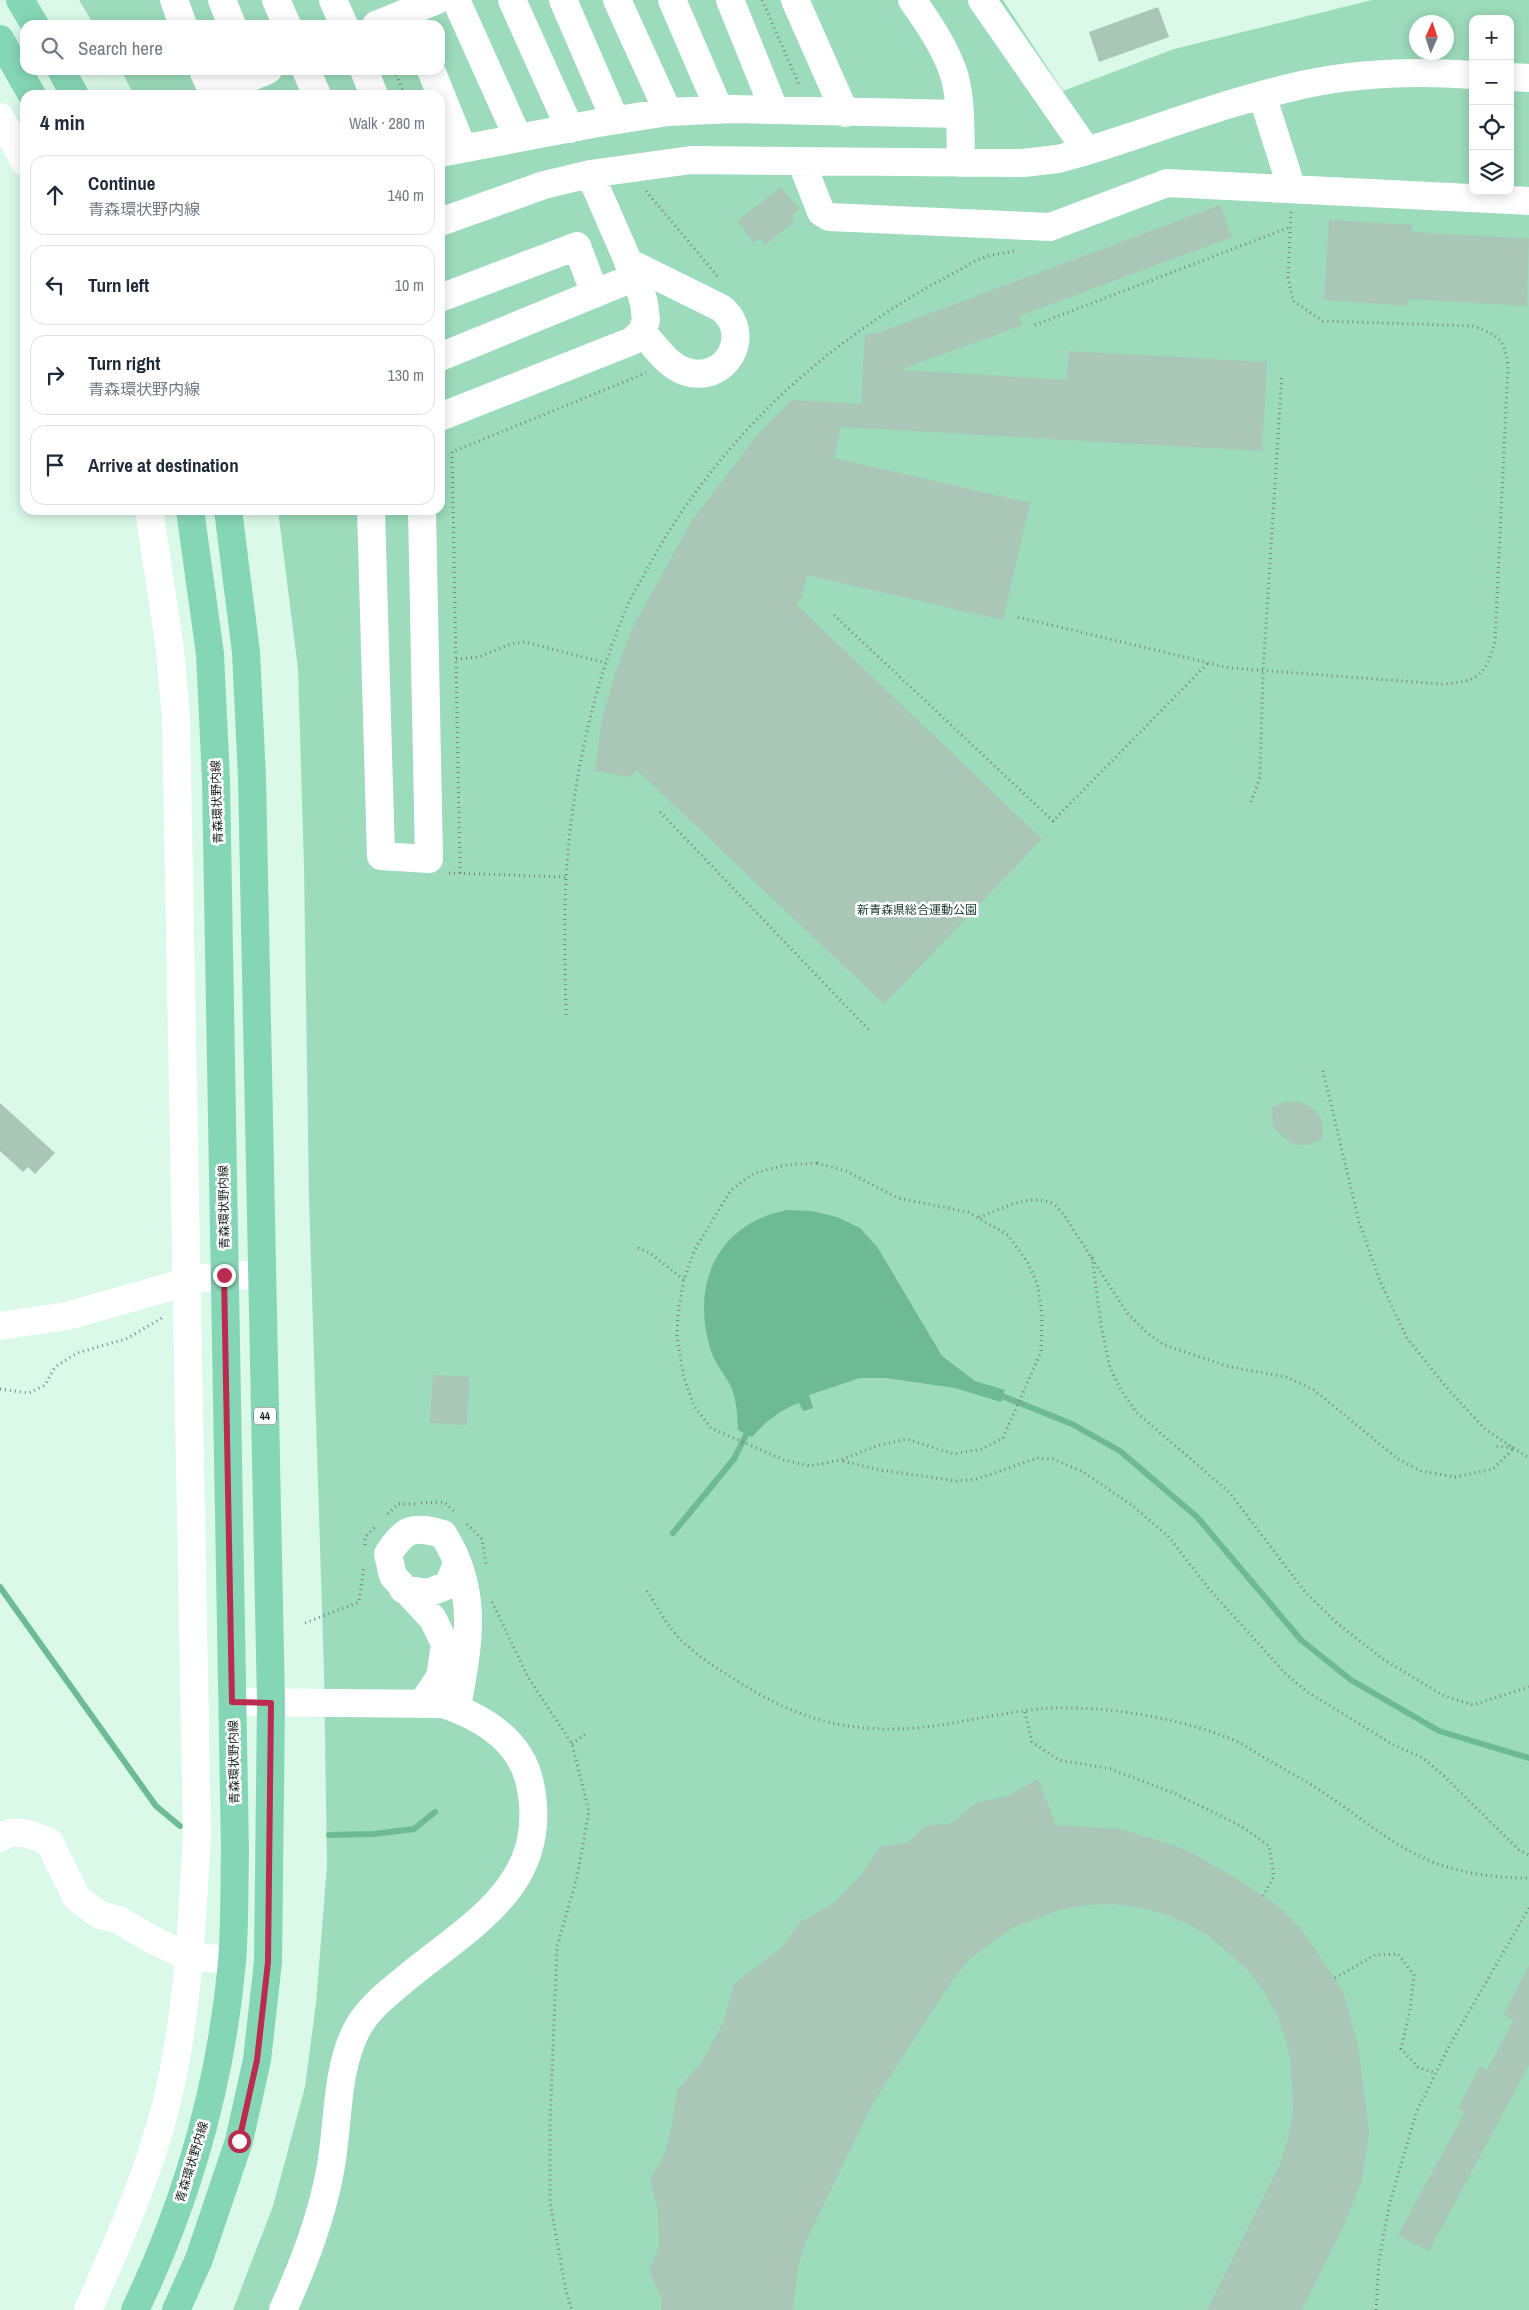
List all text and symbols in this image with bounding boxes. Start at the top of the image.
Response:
north arrow [1409,15,1454,60]
map controls [1469,15,1514,195]
button: + [1469,15,1514,60]
search box [20,20,445,75]
icon: search [38,34,66,62]
text: Search here [78,35,163,61]
button: − [1469,60,1514,105]
button: locate [1469,105,1514,150]
text: 4 min [40,108,85,137]
text: Walk · 280 m [349,112,425,134]
button: layers [1469,150,1514,195]
text: Continue [88,170,156,196]
icon: ahead [41,181,69,209]
text: 140 m [388,184,424,206]
text: 青森環状野内線 [88,198,200,220]
icon: left [41,271,69,299]
text: Turn left [88,272,149,298]
text: 10 m [395,274,424,296]
text: Turn right [88,350,160,376]
icon: right [41,361,69,389]
text: 130 m [388,364,424,386]
text: 青森環状野内線 [88,378,200,400]
icon: arrive [41,451,69,479]
text: Arrive at destination [88,452,239,478]
street label: 青森環状野内線 [208,760,226,844]
park label: 新青森県総合運動公園 [857,902,977,918]
street label: 青森環状野内線 [215,1165,233,1249]
route end [213,1264,236,1287]
road number: 44 [254,1408,276,1424]
street label: 青森環状野内線 [225,1720,243,1804]
street label: 青森環状野内線 [172,2119,212,2205]
route start [228,2130,251,2153]

